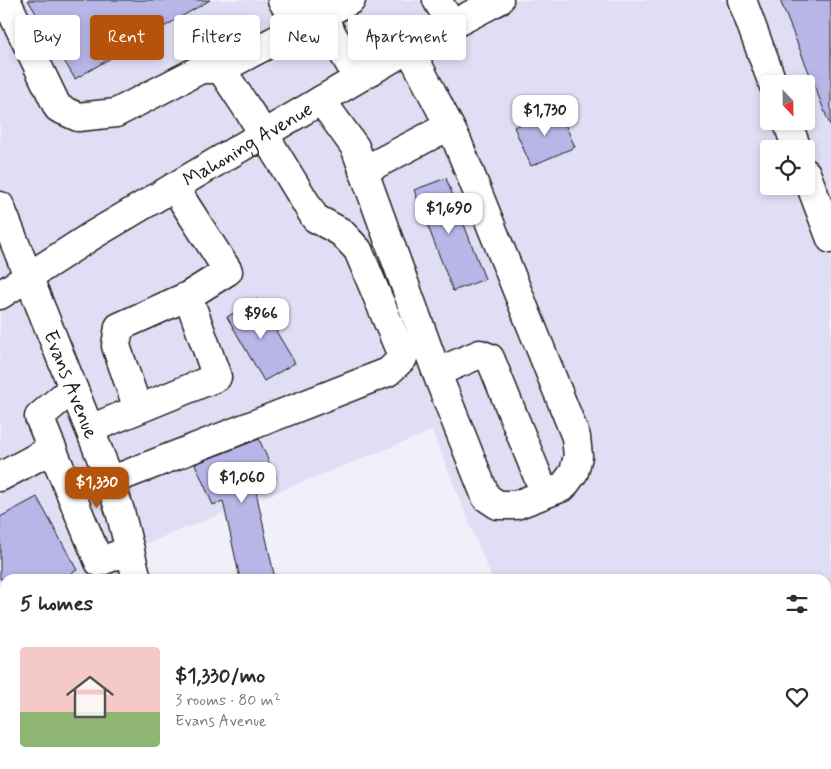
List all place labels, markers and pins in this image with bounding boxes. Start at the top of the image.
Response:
pin: $1,730 [504,94,586,137]
pin: $1,690 [408,192,490,235]
pin: $966 [231,298,291,340]
pin: $1,060 [201,462,283,504]
pin: $1,330 [56,466,138,509]

